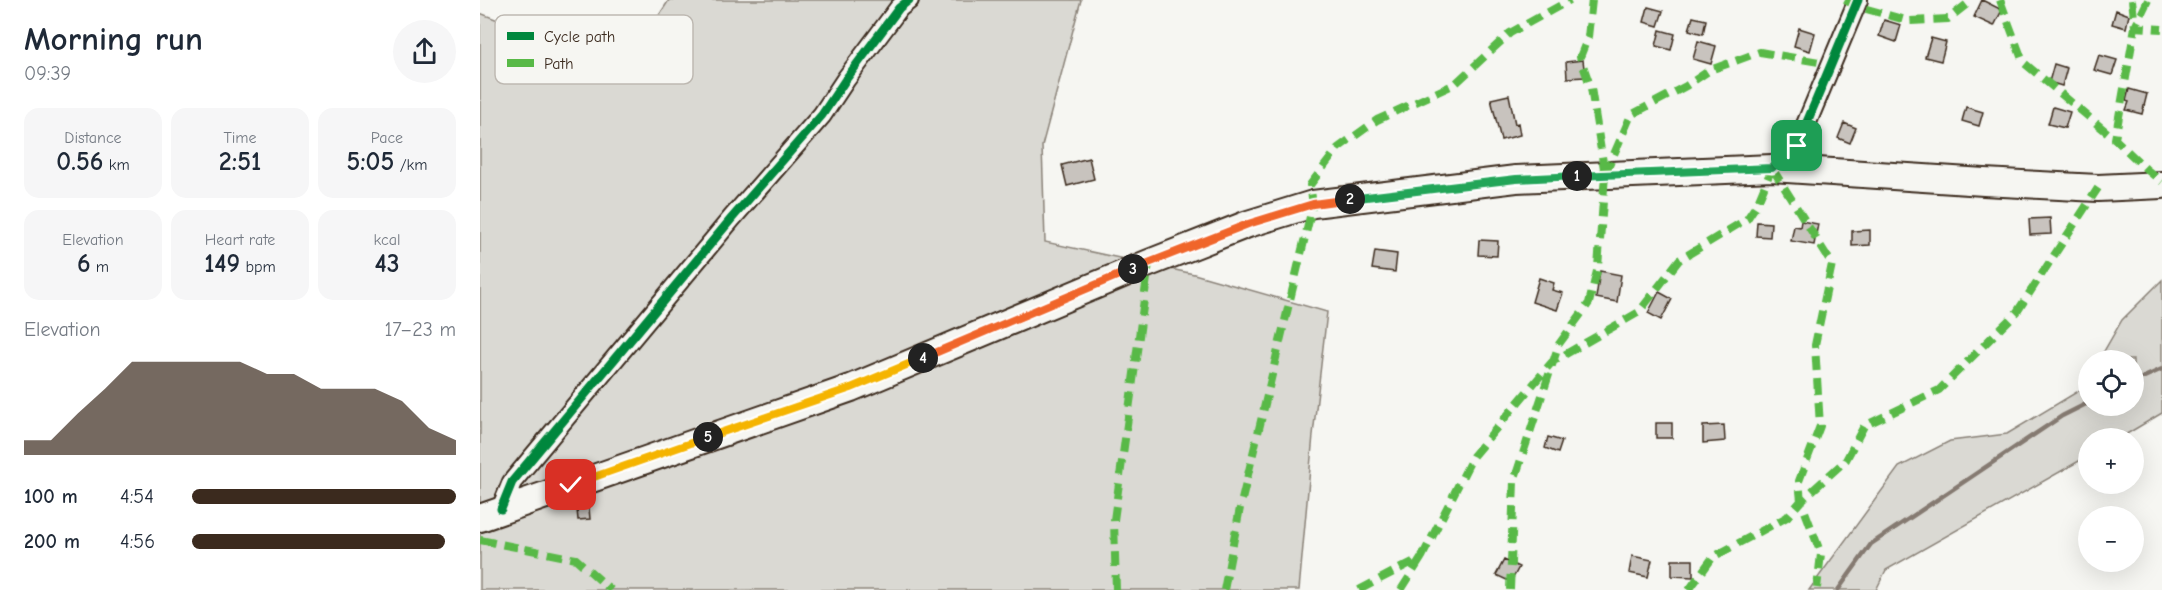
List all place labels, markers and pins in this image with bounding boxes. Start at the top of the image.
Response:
pin [1771,120,1822,171]
pin: 1 [1562,161,1592,191]
pin: 2 [1335,184,1365,214]
pin: 3 [1118,254,1148,284]
pin: 4 [908,343,938,373]
pin: 5 [693,422,723,452]
pin [545,459,596,510]

